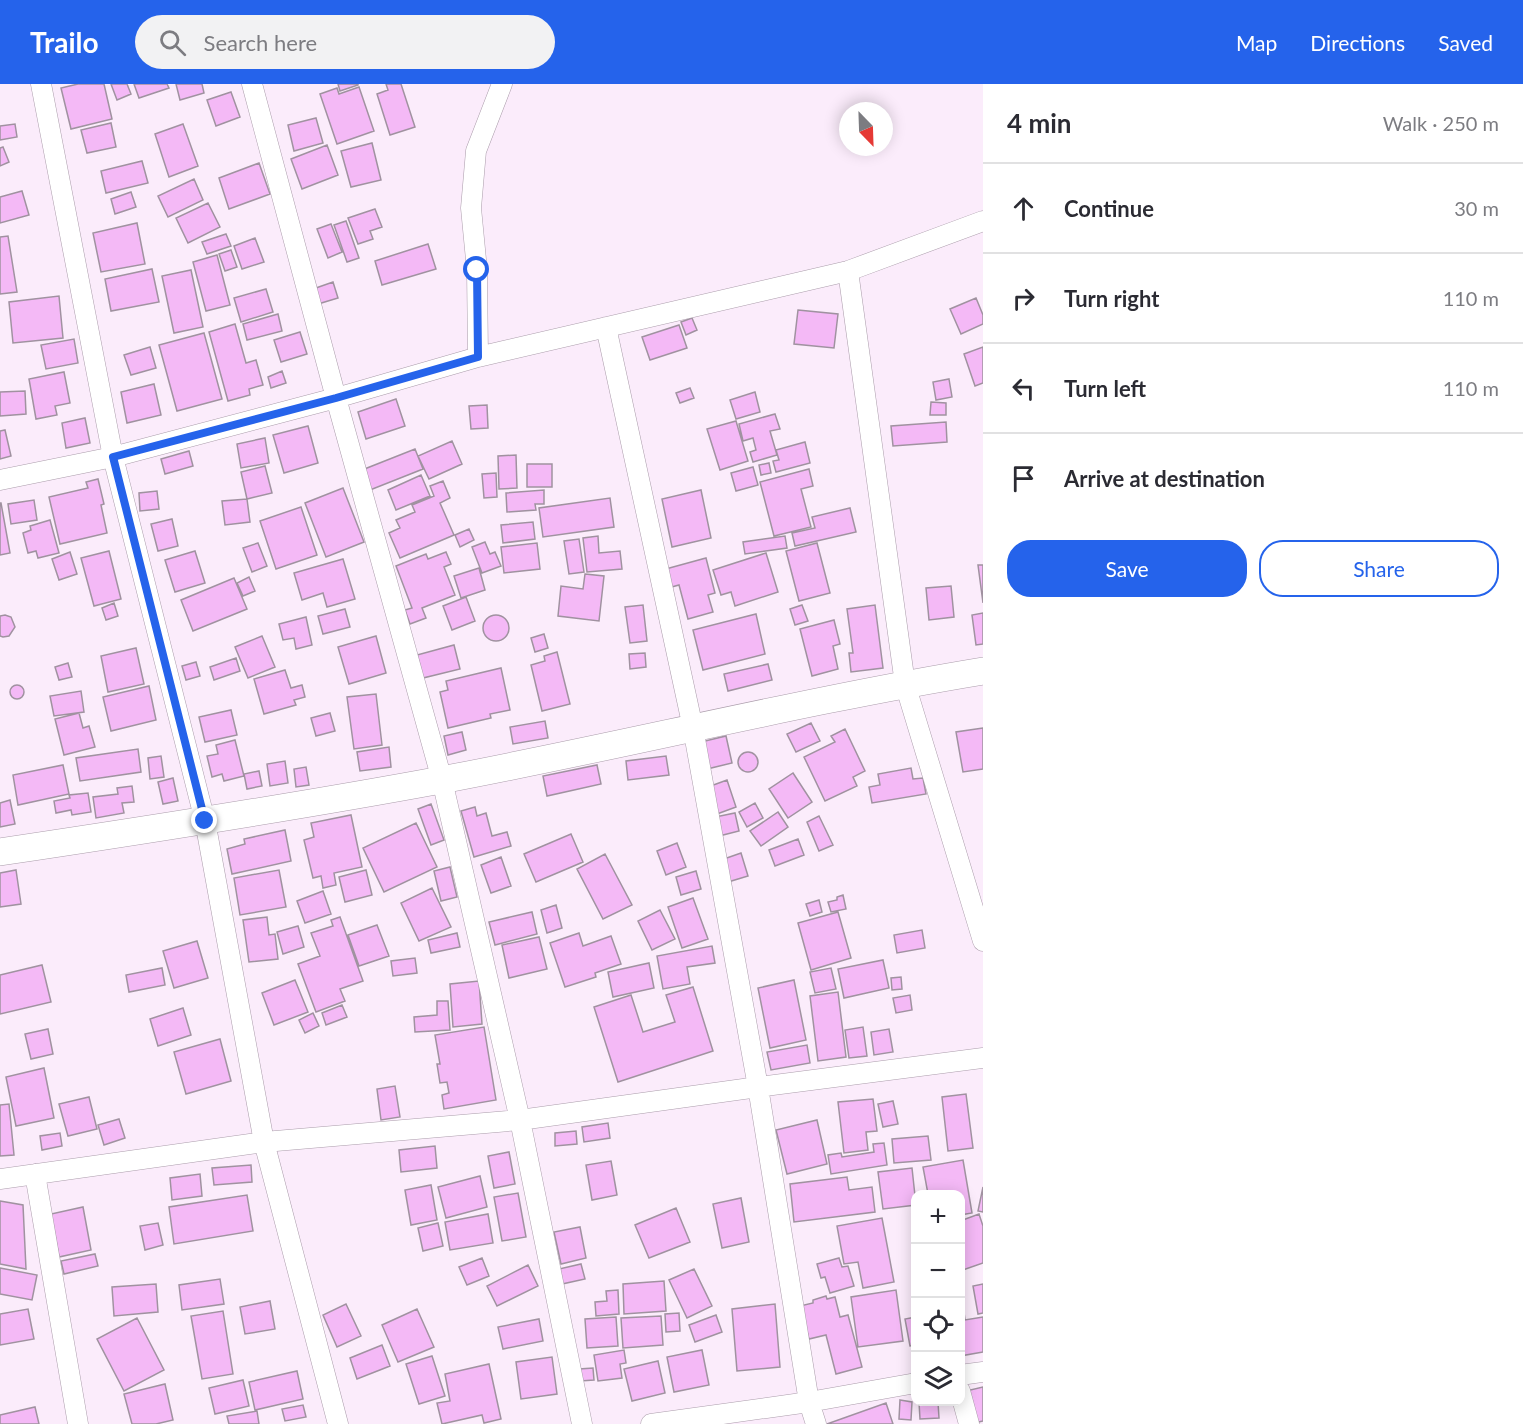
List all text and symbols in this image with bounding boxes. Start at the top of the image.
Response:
search box [135,15,555,69]
text: Trailo [30,25,99,59]
icon: search [156,26,189,59]
text: Search here [204,29,317,56]
text: Map [1236,30,1277,55]
text: Directions [1310,30,1405,55]
text: Saved [1438,30,1493,55]
north arrow [839,102,893,156]
text: 4 min [1007,107,1071,139]
text: Walk · 250 m [1383,111,1499,135]
icon: ahead [1007,192,1040,225]
text: Continue [1064,195,1154,222]
text: 30 m [1454,196,1499,220]
route start [463,256,489,282]
icon: right [1007,282,1040,315]
text: Turn right [1064,285,1159,312]
text: 110 m [1443,286,1499,310]
icon: left [1007,372,1040,405]
text: Turn left [1064,375,1146,402]
text: 110 m [1443,376,1499,400]
icon: arrive [1007,462,1040,495]
text: Arrive at destination [1064,465,1265,492]
button: Save [1007,540,1247,597]
button: Share [1259,540,1499,597]
route end [191,807,217,833]
map controls [911,1190,965,1406]
button: + [911,1190,965,1244]
button: − [911,1244,965,1298]
button: locate [911,1298,965,1352]
button: layers [911,1352,965,1406]

